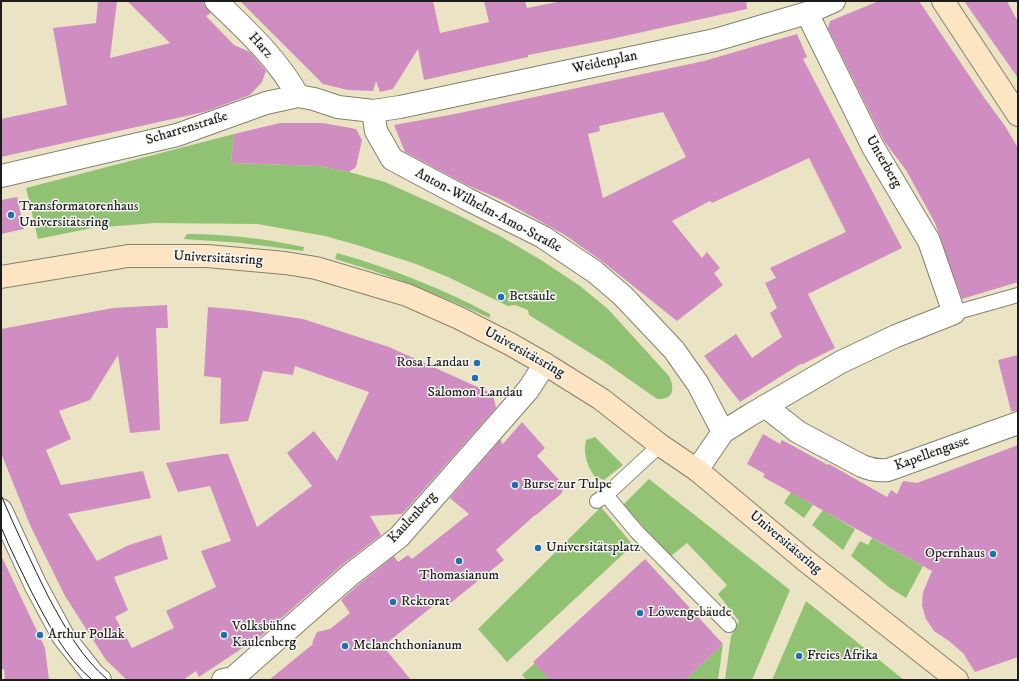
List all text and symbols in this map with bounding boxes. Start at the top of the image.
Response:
street label: Harz [244,30,276,62]
street label: Weidenplan [571,48,639,78]
street label: Scharrenstraße [144,109,230,149]
street label: Unterberg [861,133,905,191]
street label: Anton-Wilhelm-Amo-Straße [412,165,564,257]
place label: Transformatorenhaus Universitätsring [19,199,138,232]
marker: Transformatorenhaus Universitätsring [6,210,16,220]
street label: Universitätsring [173,248,263,270]
place label: Betsäule [509,289,555,305]
marker: Betsäule [496,292,506,302]
street label: Universitätsring [481,324,567,382]
place label: Rosa Landau [396,355,469,371]
marker: Rosa Landau [472,358,482,368]
marker: Salomon Landau [470,373,480,383]
place label: Salomon Landau [428,385,522,401]
street label: Kapellengasse [892,433,972,475]
place label: Burse zur Tulpe [523,477,612,493]
marker: Burse zur Tulpe [510,480,520,490]
street label: Kaulenberg [385,489,441,547]
street label: Universitätsring [745,508,825,578]
place label: Universitätsplatz [546,540,640,556]
marker: Universitätsplatz [533,543,543,553]
place label: Opernhaus [925,546,985,562]
marker: Opernhaus [988,549,998,559]
marker: Thomasianum [454,556,464,566]
place label: Thomasianum [419,568,499,584]
place label: Rektorat [401,594,450,610]
marker: Rektorat [388,597,398,607]
place label: Löwengebäude [648,605,732,621]
marker: Löwengebäude [635,608,645,618]
place label: Volksbühne Kaulenberg [232,619,296,652]
place label: Arthur Pollak [48,627,125,643]
marker: Arthur Pollak [35,630,45,640]
marker: Volksbühne Kaulenberg [219,630,229,640]
place label: Melanchthonianum [353,638,462,654]
marker: Melanchthonianum [340,641,350,651]
place label: Freies Afrika [807,648,878,664]
marker: Freies Afrika [794,651,804,661]

